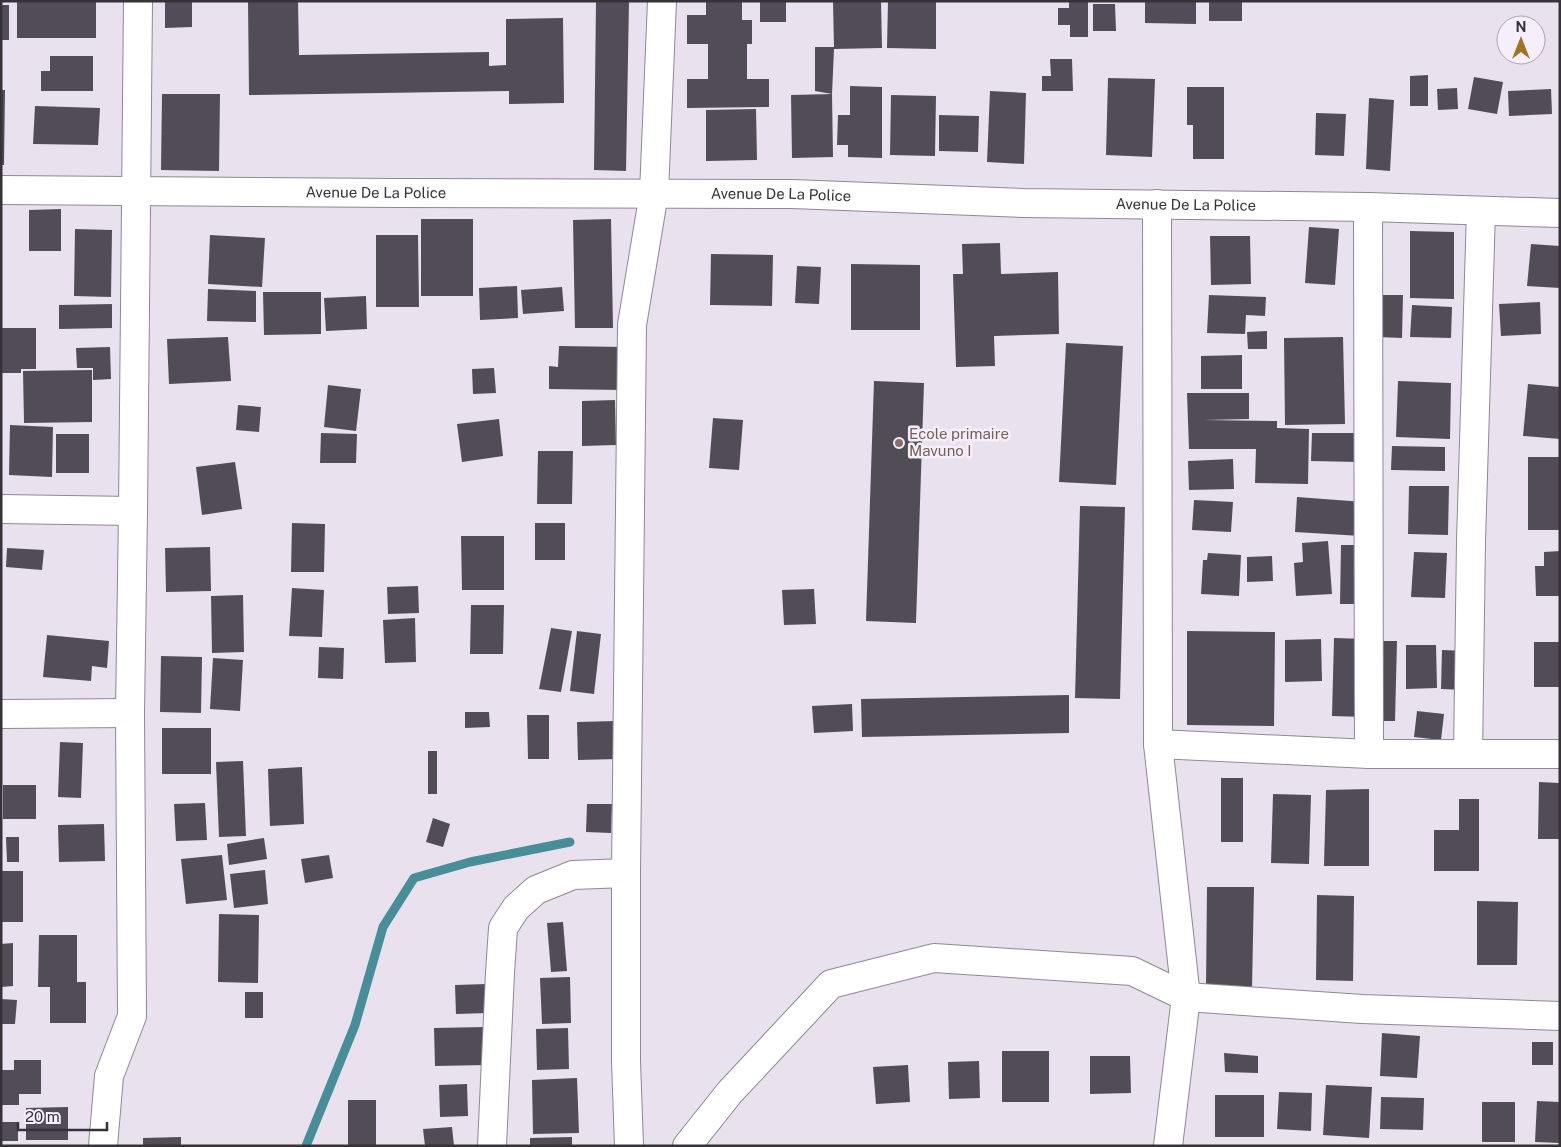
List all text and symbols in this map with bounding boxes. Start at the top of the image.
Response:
north arrow [1496,15,1546,65]
text: N [1516,19,1526,35]
street label: Avenue De La Police [306,183,446,201]
street label: Avenue De La Police [711,185,852,204]
street label: Avenue De La Police [1115,195,1256,214]
place label: Ecole primaire Mavuno I [909,425,1009,459]
marker: Ecole primaire Mavuno I [893,437,905,449]
scale bar [18,1100,106,1132]
text: 20 m [25,1108,60,1125]

